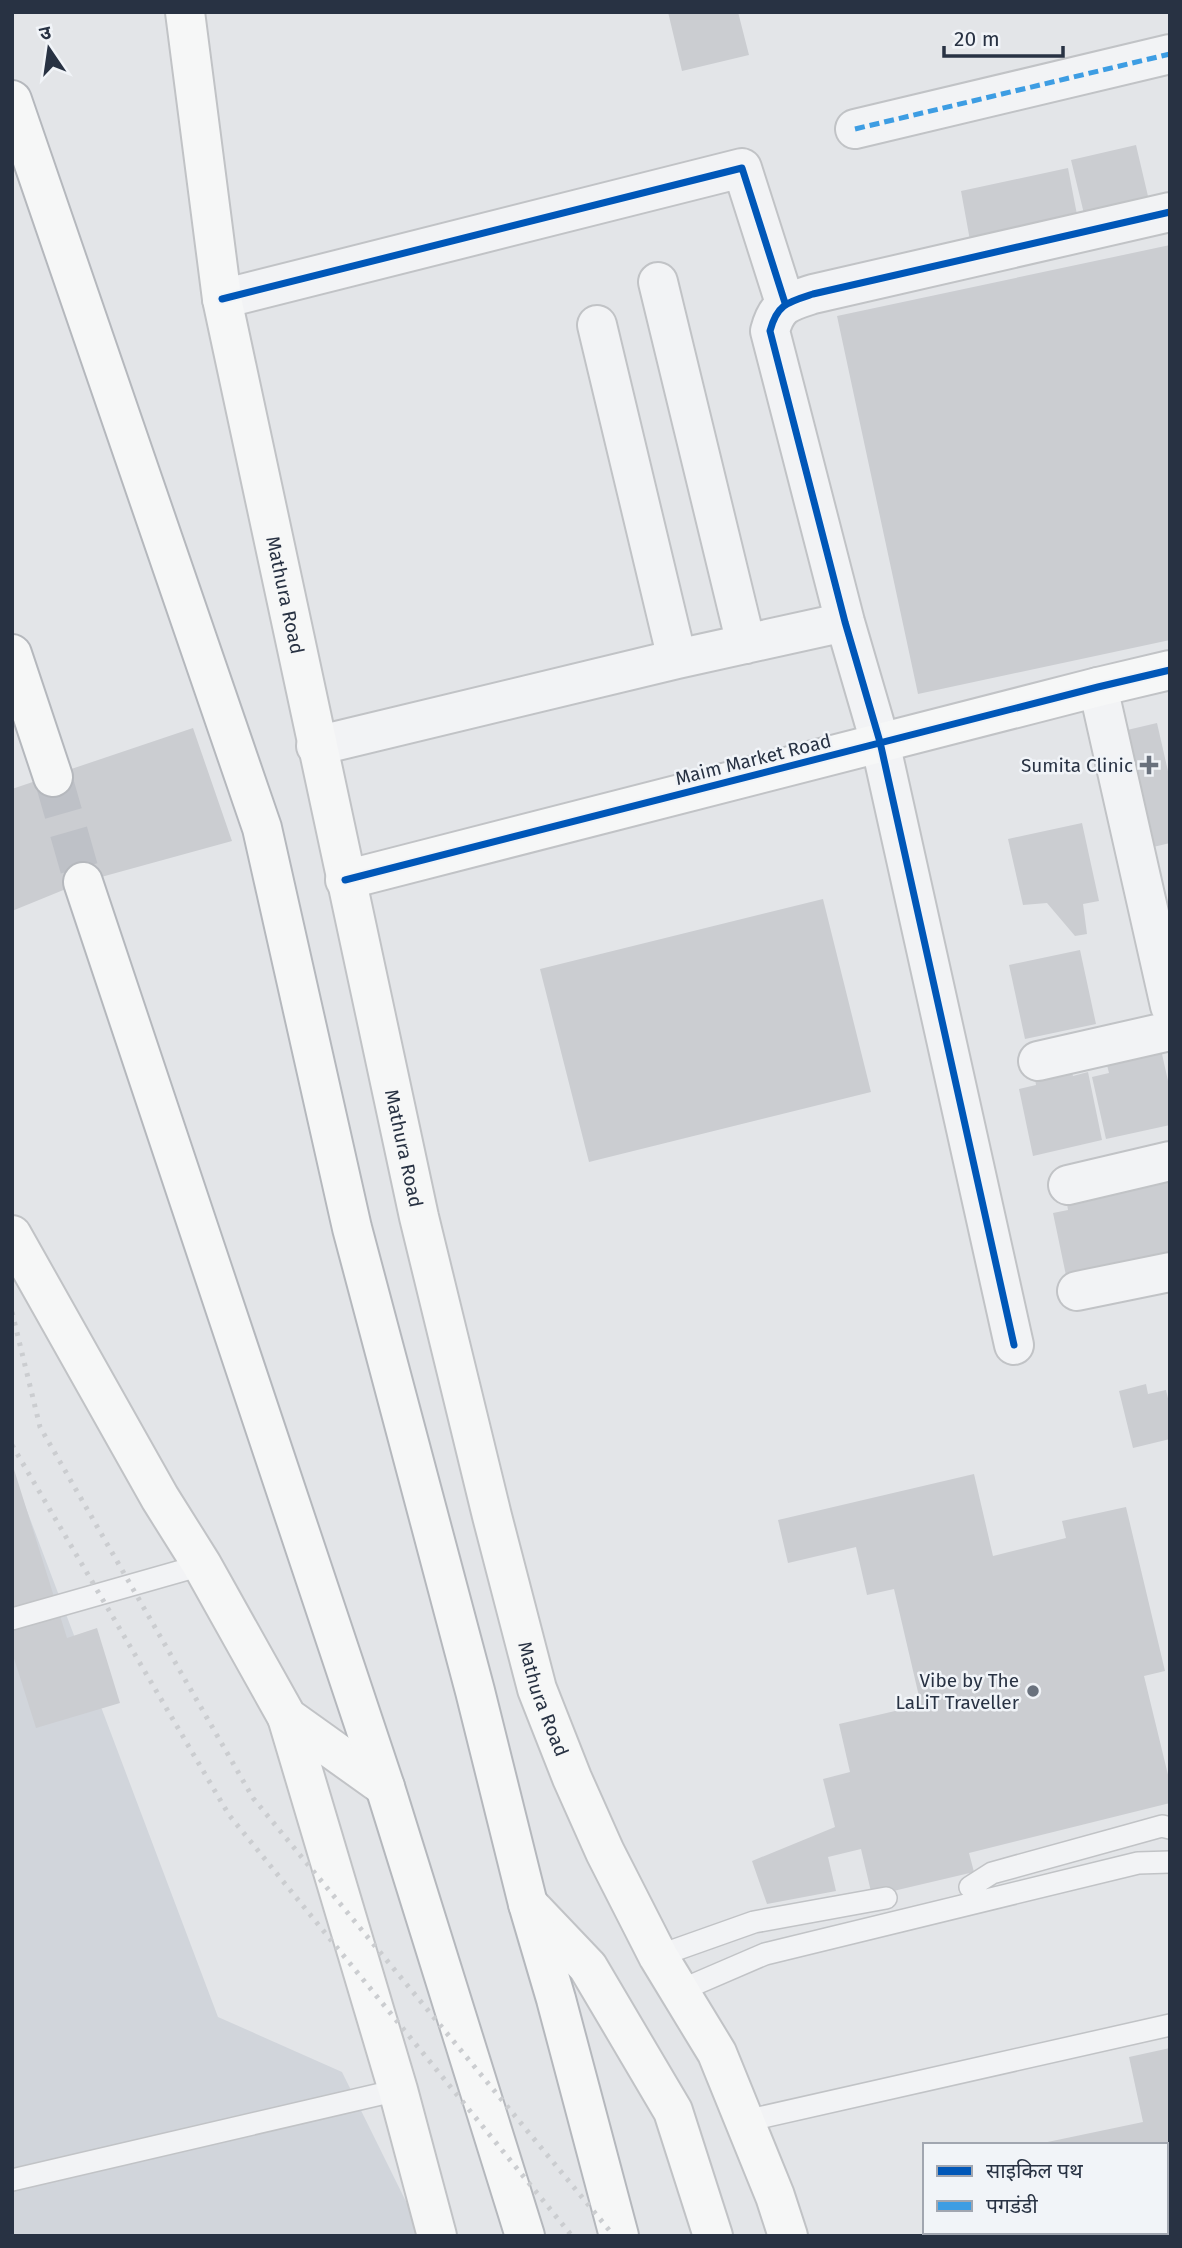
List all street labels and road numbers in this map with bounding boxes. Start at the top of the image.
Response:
street label: Mathura Road [261,534,309,656]
street label: Maim Market Road [673,729,833,790]
street label: Mathura Road [380,1087,428,1210]
street label: Mathura Road [513,1639,573,1760]

